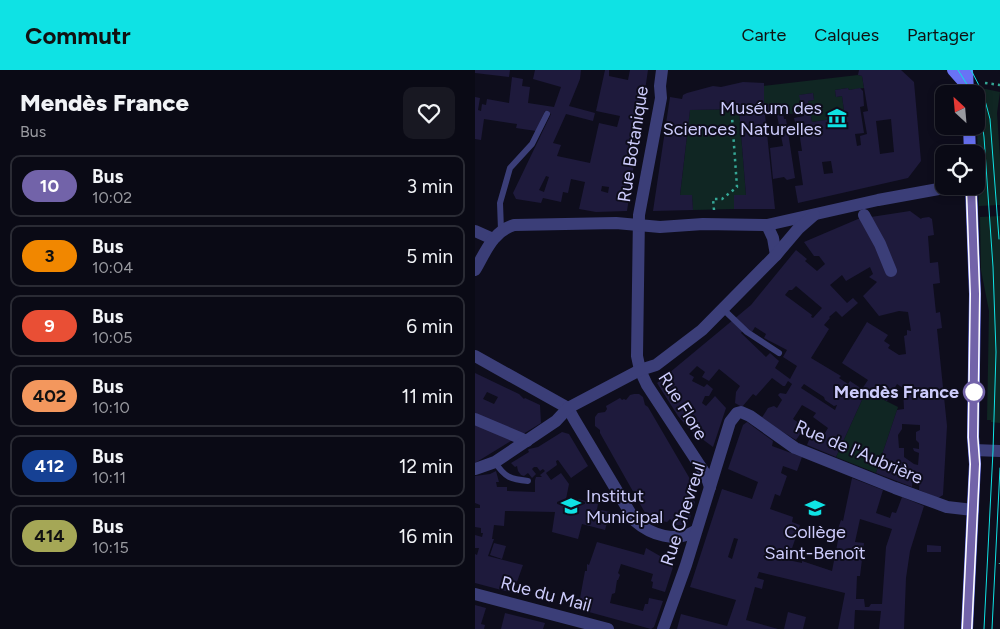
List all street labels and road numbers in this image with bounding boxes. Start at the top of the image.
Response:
street label: Rue Botanique [613,84,653,204]
street label: Rue Flore [654,368,712,444]
street label: Rue de l'Aubrière [792,415,926,489]
street label: Rue Chevreul [656,459,710,569]
street label: Rue du Mail [498,571,594,617]

